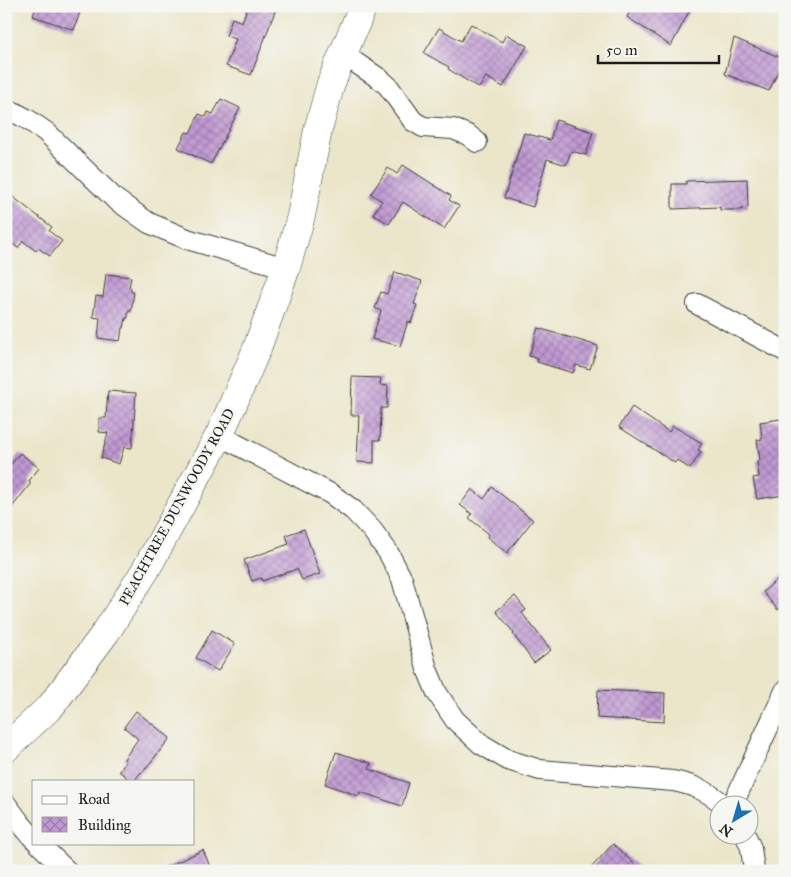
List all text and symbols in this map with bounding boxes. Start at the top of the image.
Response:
scale bar [598,32,720,64]
text: 50 m [606,41,638,59]
street label: PEACHTREE DUNWOODY ROAD [116,405,238,609]
legend [32,780,195,844]
text: Road [78,790,110,808]
north arrow [708,794,758,844]
text: Building [78,816,132,834]
text: N [716,819,736,840]

